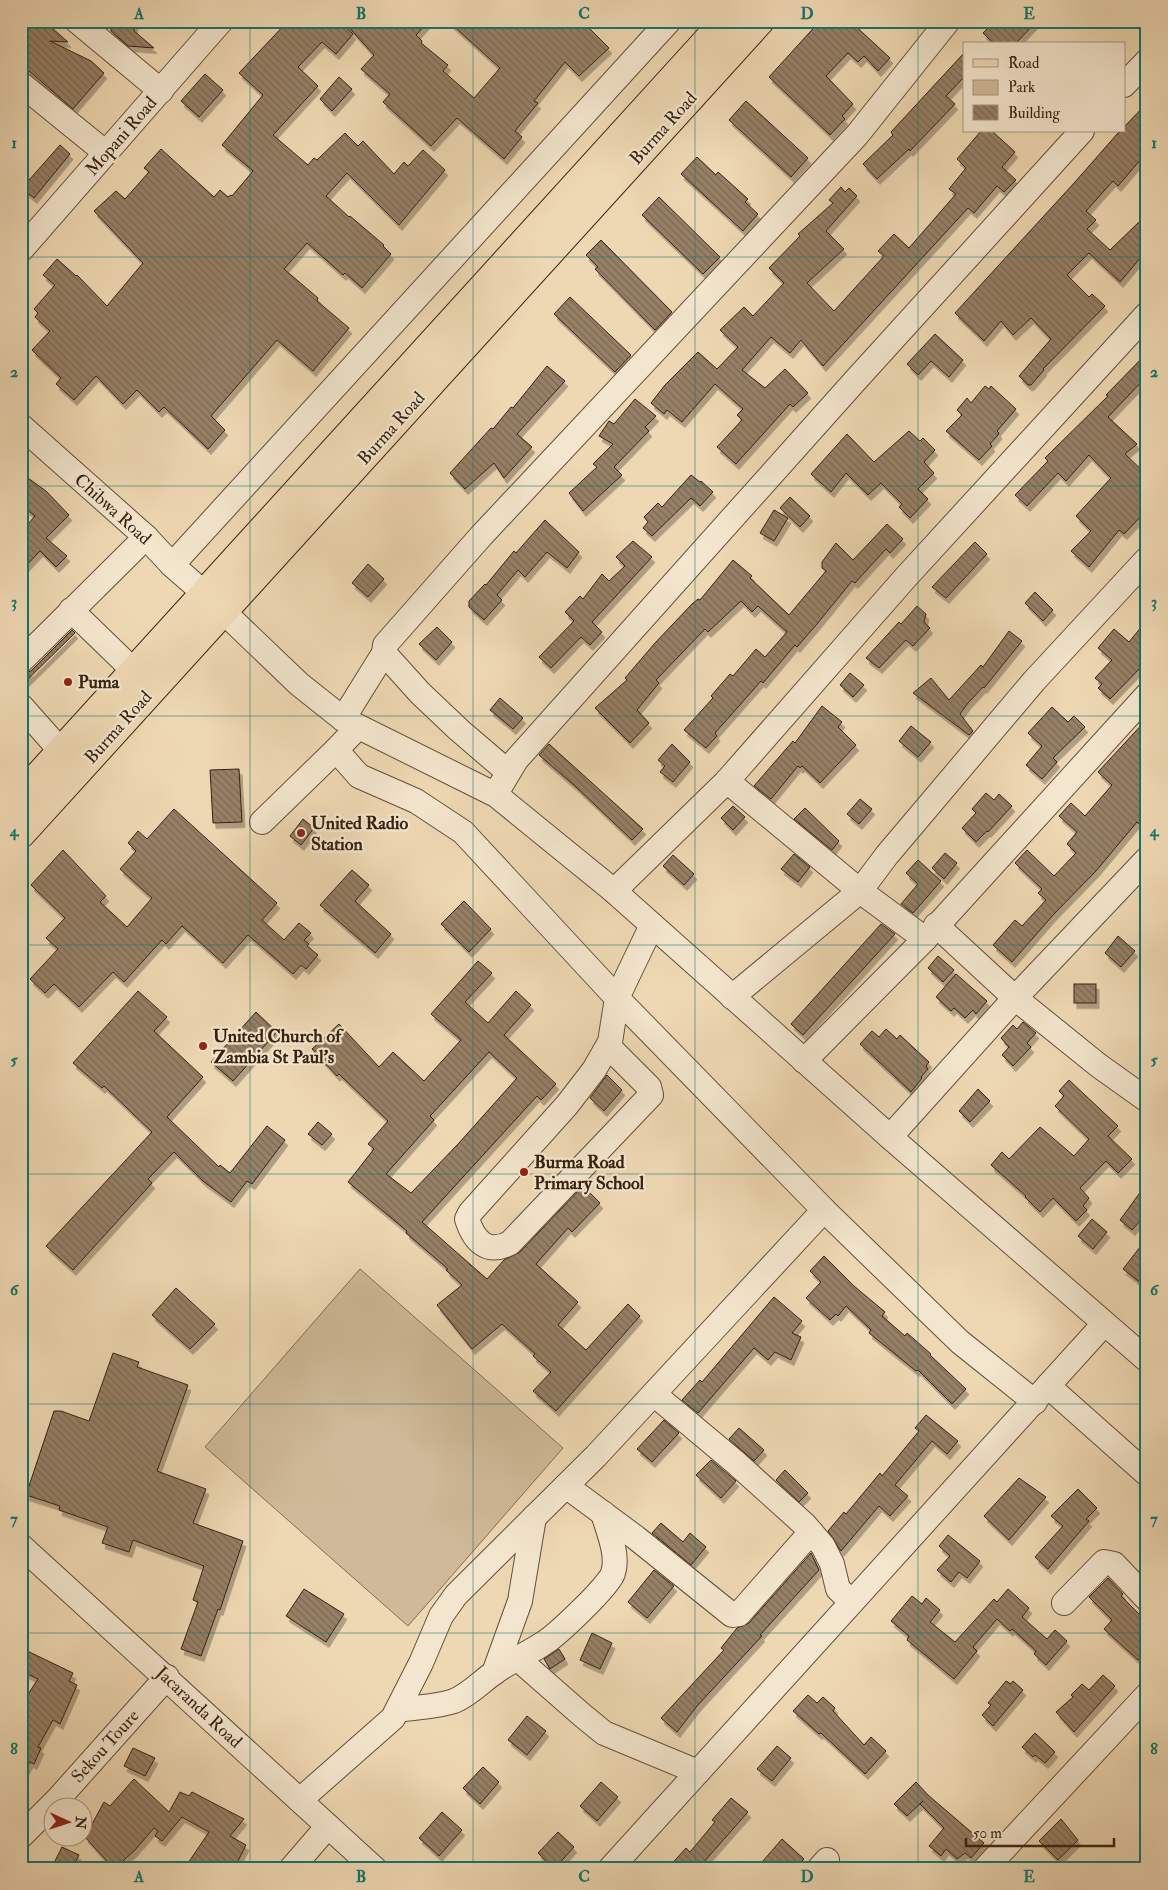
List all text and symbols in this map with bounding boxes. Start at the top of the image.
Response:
text: A [133,4,145,24]
text: B [356,4,366,24]
text: C [578,4,590,24]
text: D [800,4,814,24]
text: E [1023,4,1035,24]
legend [963,42,1126,132]
text: Road [1008,54,1040,73]
text: Park [1008,78,1035,97]
street label: Burma Road [625,87,702,170]
street label: Mopani Road [81,92,162,181]
text: Building [1008,104,1060,123]
text: 1 [11,133,17,153]
text: 1 [1151,133,1157,153]
text: 2 [10,362,18,382]
text: 2 [1150,362,1158,382]
street label: Burma Road [353,387,430,470]
street label: Chibwa Road [69,469,156,550]
text: 3 [11,592,17,612]
text: 3 [1151,592,1157,612]
place label: Puma [78,671,120,694]
marker: Puma [62,676,74,688]
street label: Burma Road [80,686,157,769]
place label: United Radio Station [311,812,408,856]
text: 4 [9,821,20,841]
text: 4 [1149,821,1160,841]
marker: United Radio Station [295,827,307,839]
place label: United Church of Zambia St Paul's [213,1025,344,1069]
marker: United Church of Zambia St Paul's [197,1040,209,1052]
text: 5 [10,1050,18,1070]
text: 5 [1150,1050,1158,1070]
place label: Burma Road Primary School [534,1151,645,1195]
marker: Burma Road Primary School [518,1166,530,1178]
text: 6 [10,1280,20,1300]
text: 6 [1150,1280,1160,1300]
text: 7 [10,1509,18,1529]
text: 7 [1150,1509,1158,1529]
street label: Jacaranda Road [150,1661,247,1753]
street label: Sekou Toure [66,1705,145,1788]
text: 8 [10,1739,18,1759]
text: 8 [1150,1739,1158,1759]
north arrow [42,1798,92,1848]
text: N [72,1815,89,1830]
scale bar [966,1815,1113,1847]
text: 50 m [973,1824,1002,1843]
text: A [133,1867,145,1887]
text: B [356,1867,366,1887]
text: C [578,1867,590,1887]
text: D [800,1867,814,1887]
text: E [1023,1867,1035,1887]

